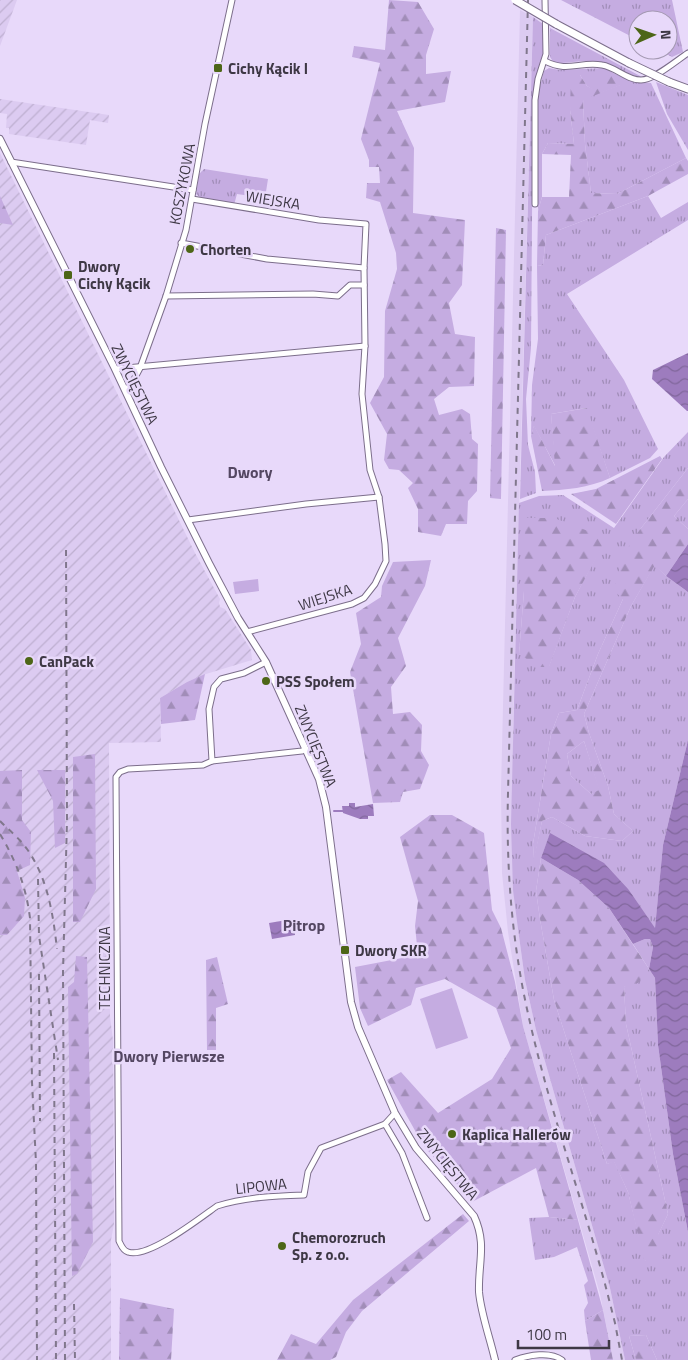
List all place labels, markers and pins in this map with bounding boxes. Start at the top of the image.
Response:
place label: Cichy Kącik I [228,57,308,80]
marker: Cichy Kącik I [212,62,224,74]
place label: Chorten [200,238,251,261]
marker: Chorten [184,243,196,255]
place label: Dwory Cichy Kącik [78,255,151,295]
marker: Dwory Cichy Kącik [62,269,74,281]
place label: CanPack [39,650,94,673]
marker: CanPack [23,655,35,667]
place label: PSS Społem [276,670,355,693]
marker: PSS Społem [260,675,272,687]
place label: Dwory SKR [355,939,427,962]
marker: Dwory SKR [339,944,351,956]
place label: Kaplica Hallerów [462,1123,571,1146]
marker: Kaplica Hallerów [446,1128,458,1140]
place label: Chemorozruch Sp. z o.o. [292,1226,386,1266]
marker: Chemorozruch Sp. z o.o. [276,1240,288,1252]

